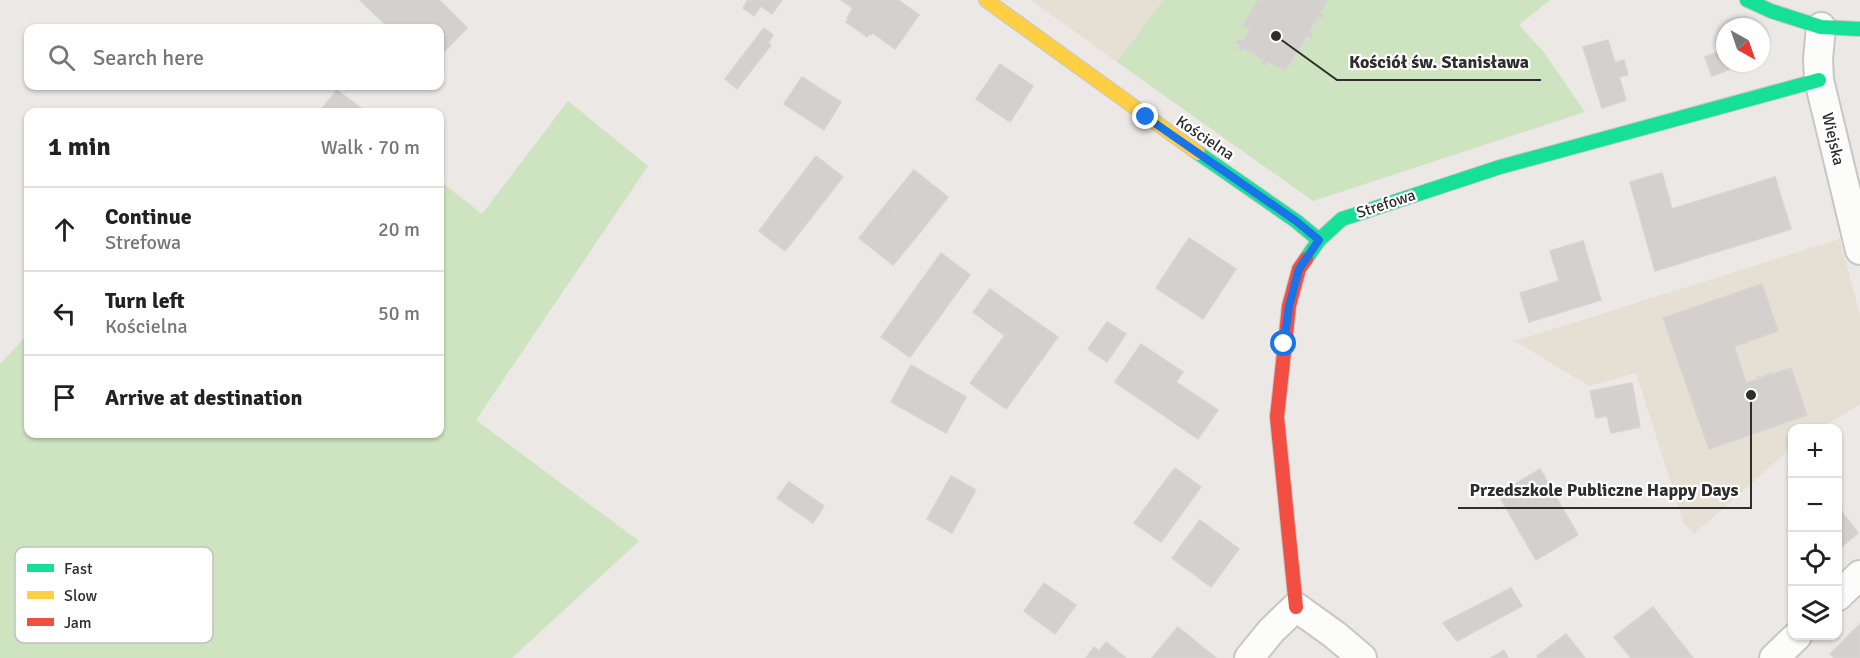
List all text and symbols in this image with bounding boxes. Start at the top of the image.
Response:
north arrow [1716,18,1770,72]
search box [24,24,444,90]
icon: search [45,41,78,74]
text: Search here [93,44,204,71]
callout: Kościół św. Stanisława [1337,44,1541,80]
text: Kościół św. Stanisława [1349,51,1529,73]
route end [1132,103,1158,129]
street label: Kościelna [1172,111,1238,165]
street label: Wiejska [1817,111,1849,167]
text: 1 min [48,131,111,163]
text: Walk · 70 m [321,135,420,160]
street label: Strefowa [1354,185,1418,223]
text: Continue [105,203,192,230]
icon: ahead [48,213,81,246]
text: 20 m [378,217,420,242]
text: Strefowa [105,230,181,255]
text: Turn left [105,287,185,314]
icon: left [48,297,81,330]
text: 50 m [378,301,420,326]
text: Kościelna [105,314,188,339]
route start [1270,330,1296,356]
icon: arrive [48,381,81,414]
text: Arrive at destination [105,384,302,411]
map controls [1788,424,1842,640]
button: + [1788,424,1842,478]
callout: Przedszkole Publiczne Happy Days [1458,472,1751,508]
button: − [1788,478,1842,532]
text: Przedszkole Publiczne Happy Days [1470,479,1738,501]
button: locate [1788,532,1842,586]
legend [15,547,213,643]
text: Fast [64,559,93,579]
text: Slow [64,586,98,606]
button: layers [1788,586,1842,640]
text: Jam [64,613,92,633]

